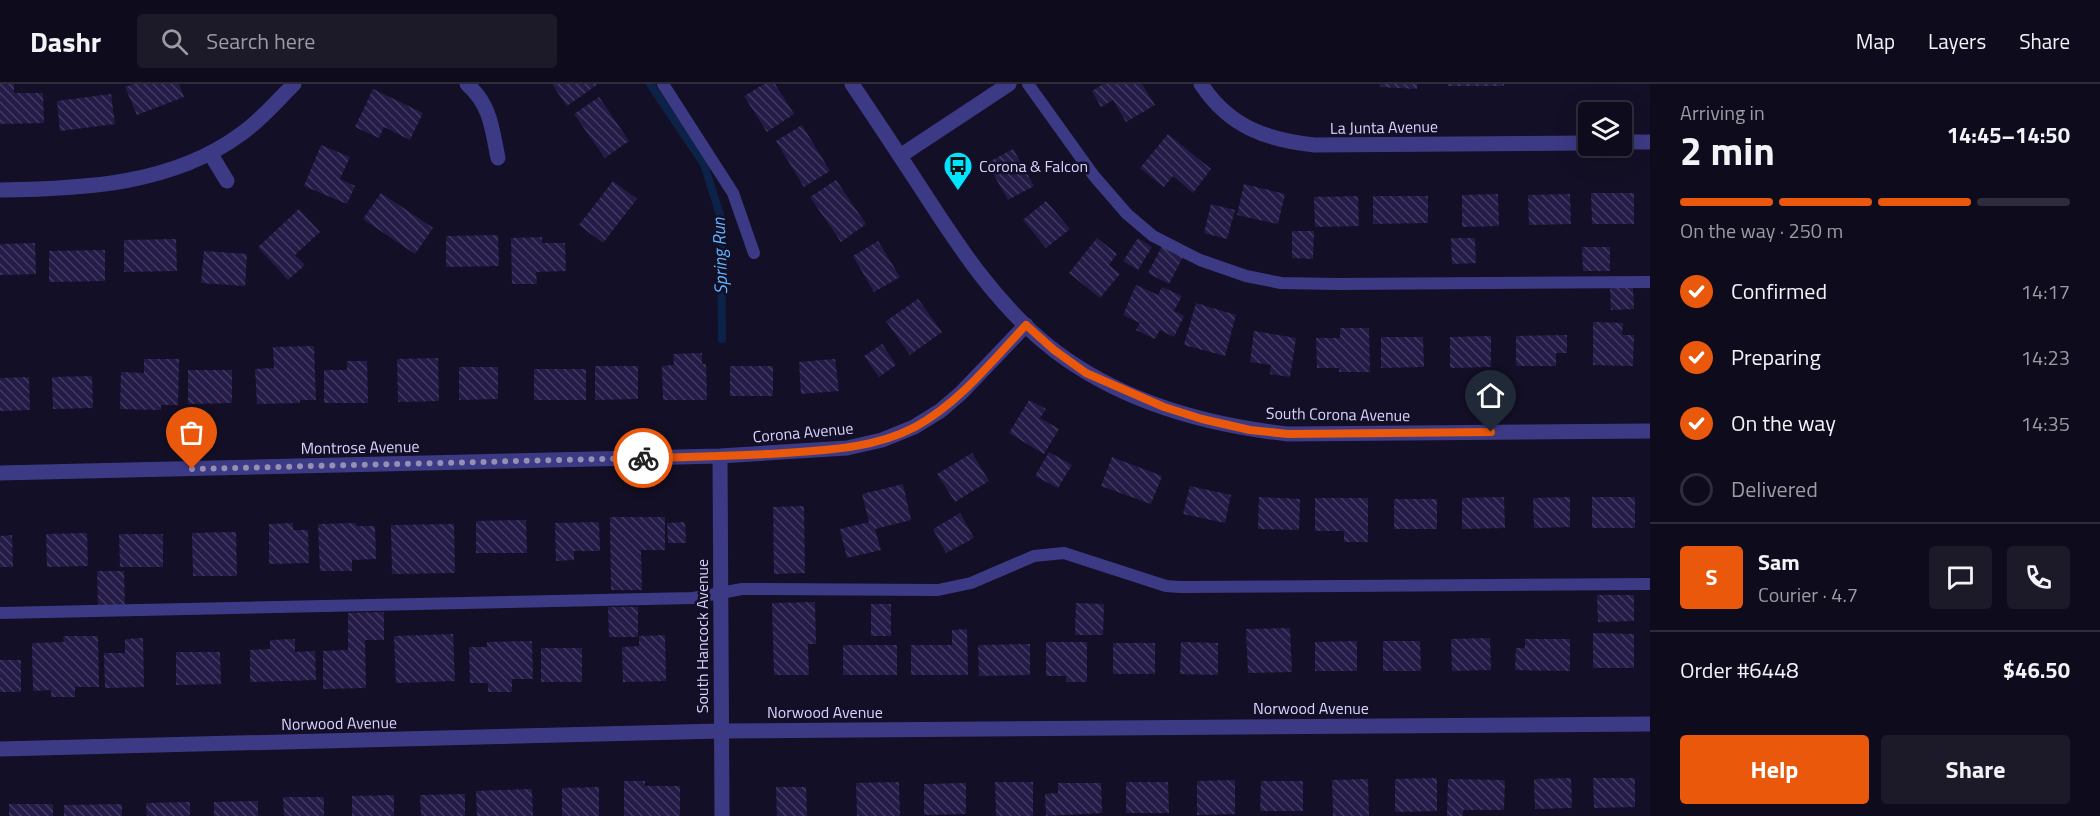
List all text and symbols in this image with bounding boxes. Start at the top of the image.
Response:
search box [137,14,557,68]
text: Dashr [30,20,101,63]
text: Search here [206,24,315,58]
icon: search [158,25,191,58]
text: Map [1856,25,1895,57]
text: Layers [1928,25,1986,57]
text: Share [2019,25,2070,57]
text: Arriving in [1680,97,1765,128]
map controls [1578,102,1632,156]
button: layers [1578,102,1632,156]
street label: La Junta Avenue [1330,114,1438,140]
text: 14:45–14:50 [1947,118,2070,152]
text: 2 min [1680,121,1775,180]
bus stop icon: Corona & Falcon [942,150,974,192]
place label: Corona & Falcon [979,154,1088,178]
text: On the way · 250 m [1680,215,1843,246]
water label: Spring Run [705,216,734,295]
text: Confirmed [1731,274,1827,308]
icon: check [1680,275,1713,308]
text: 14:17 [2021,276,2070,307]
text: Preparing [1731,340,1821,374]
icon: check [1680,341,1713,374]
text: 14:23 [2021,342,2070,373]
pin [1465,370,1516,432]
icon: home [1474,379,1507,412]
street label: South Corona Avenue [1266,401,1410,427]
text: On the way [1731,406,1836,440]
pin [166,407,217,469]
icon: check [1680,407,1713,440]
text: 14:35 [2021,408,2070,439]
icon: bag [175,416,208,449]
street label: Corona Avenue [752,416,854,448]
courier [613,428,673,488]
street label: Montrose Avenue [300,434,420,460]
icon: bike [627,442,660,475]
text: Delivered [1731,472,1818,506]
text: Sam [1758,545,1800,579]
button: chat [1929,546,1992,609]
button: phone [2007,546,2070,609]
street label: South Hancock Avenue [690,559,714,713]
text: S [1706,560,1717,594]
text: Courier · 4.7 [1758,579,1858,610]
text: Order #6448 [1680,653,1799,687]
text: $46.50 [2003,653,2070,687]
street label: Norwood Avenue [1253,696,1369,720]
street label: Norwood Avenue [767,700,883,724]
street label: Norwood Avenue [281,710,397,736]
button: Help [1680,735,1869,804]
button: Share [1881,735,2070,804]

